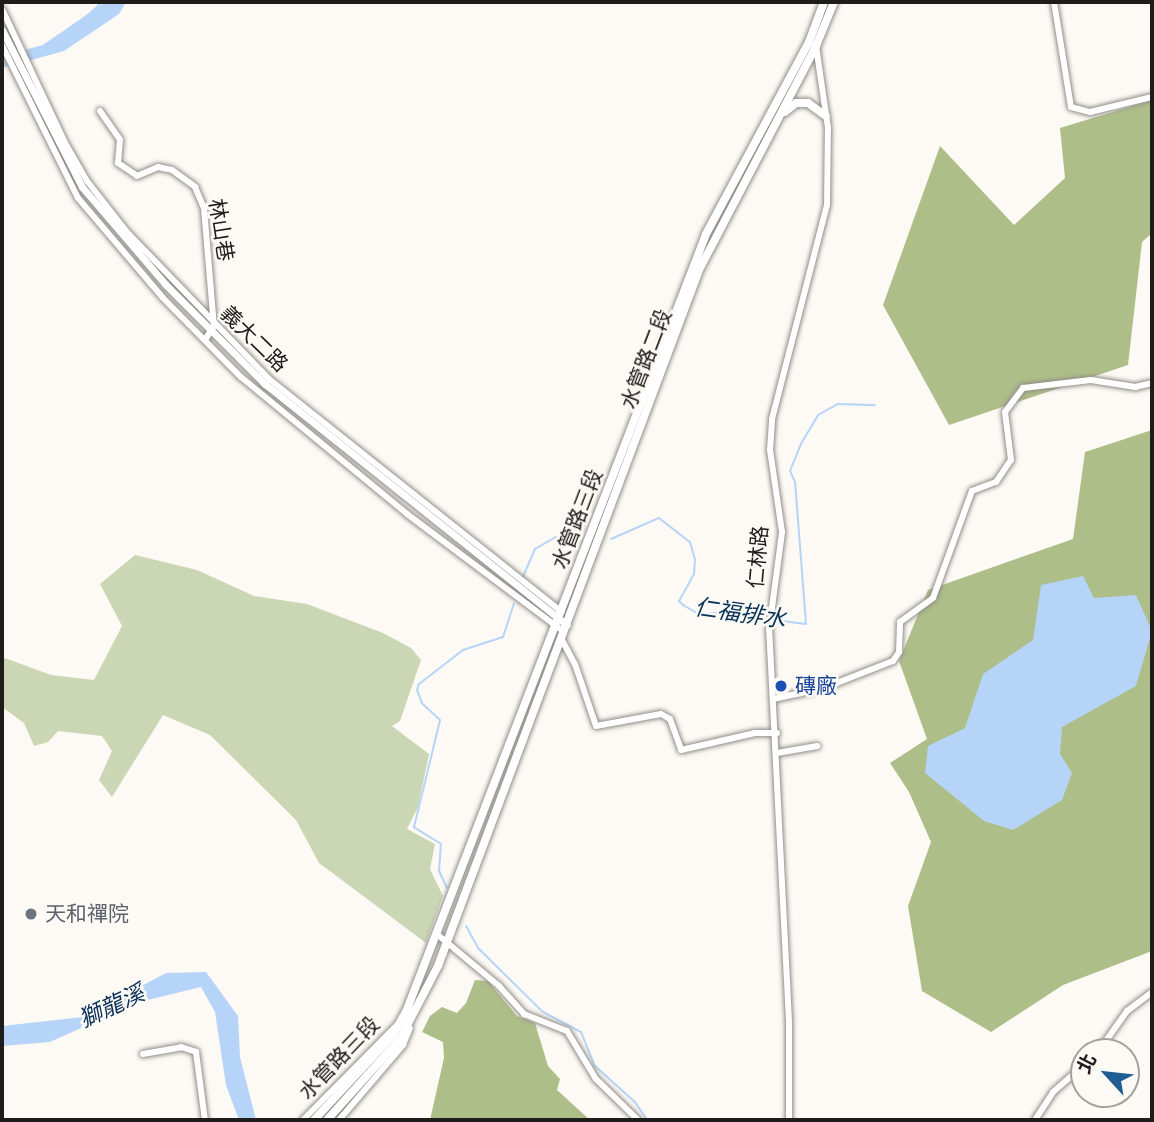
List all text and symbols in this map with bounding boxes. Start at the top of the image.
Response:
street label: 林山巷 [204,197,238,263]
street label: 義大二路 [215,301,293,377]
street label: 水管路二段 [615,305,677,413]
street label: 水管路三段 [546,465,608,573]
street label: 仁林路 [743,525,773,589]
water label: 仁福排水 [693,594,787,634]
place label: 磚廠 [795,673,837,699]
marker: 磚廠 [773,678,789,694]
place label: 天和禪院 [45,901,129,927]
marker: 天和禪院 [23,906,39,922]
water label: 獅龍溪 [75,980,149,1034]
street label: 水管路三段 [293,1011,385,1105]
north arrow [1070,1038,1140,1108]
text: 北 [1071,1050,1104,1079]

